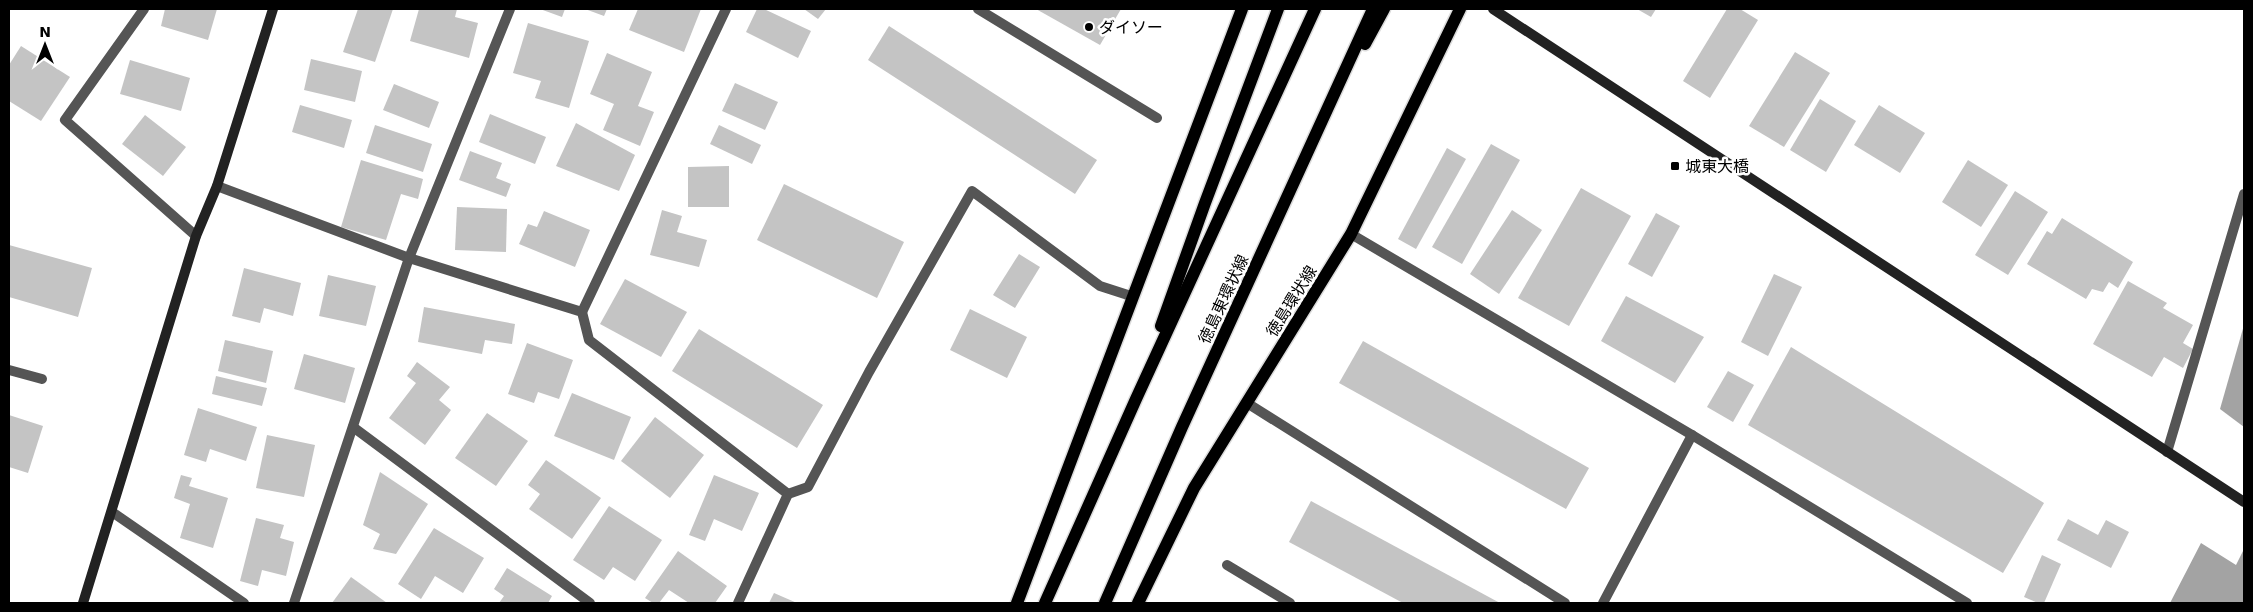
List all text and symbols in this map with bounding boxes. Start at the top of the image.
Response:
place label: ダイソー [1099,18,1163,37]
north arrow [20,20,70,70]
marker: ダイソー [1083,21,1095,33]
text: N [39,24,51,40]
place label: 城東大橋 [1685,157,1749,176]
marker: 城東大橋 [1669,160,1681,172]
street label: 徳島東環状線 [1195,252,1252,347]
street label: 徳島環状線 [1262,262,1321,340]

